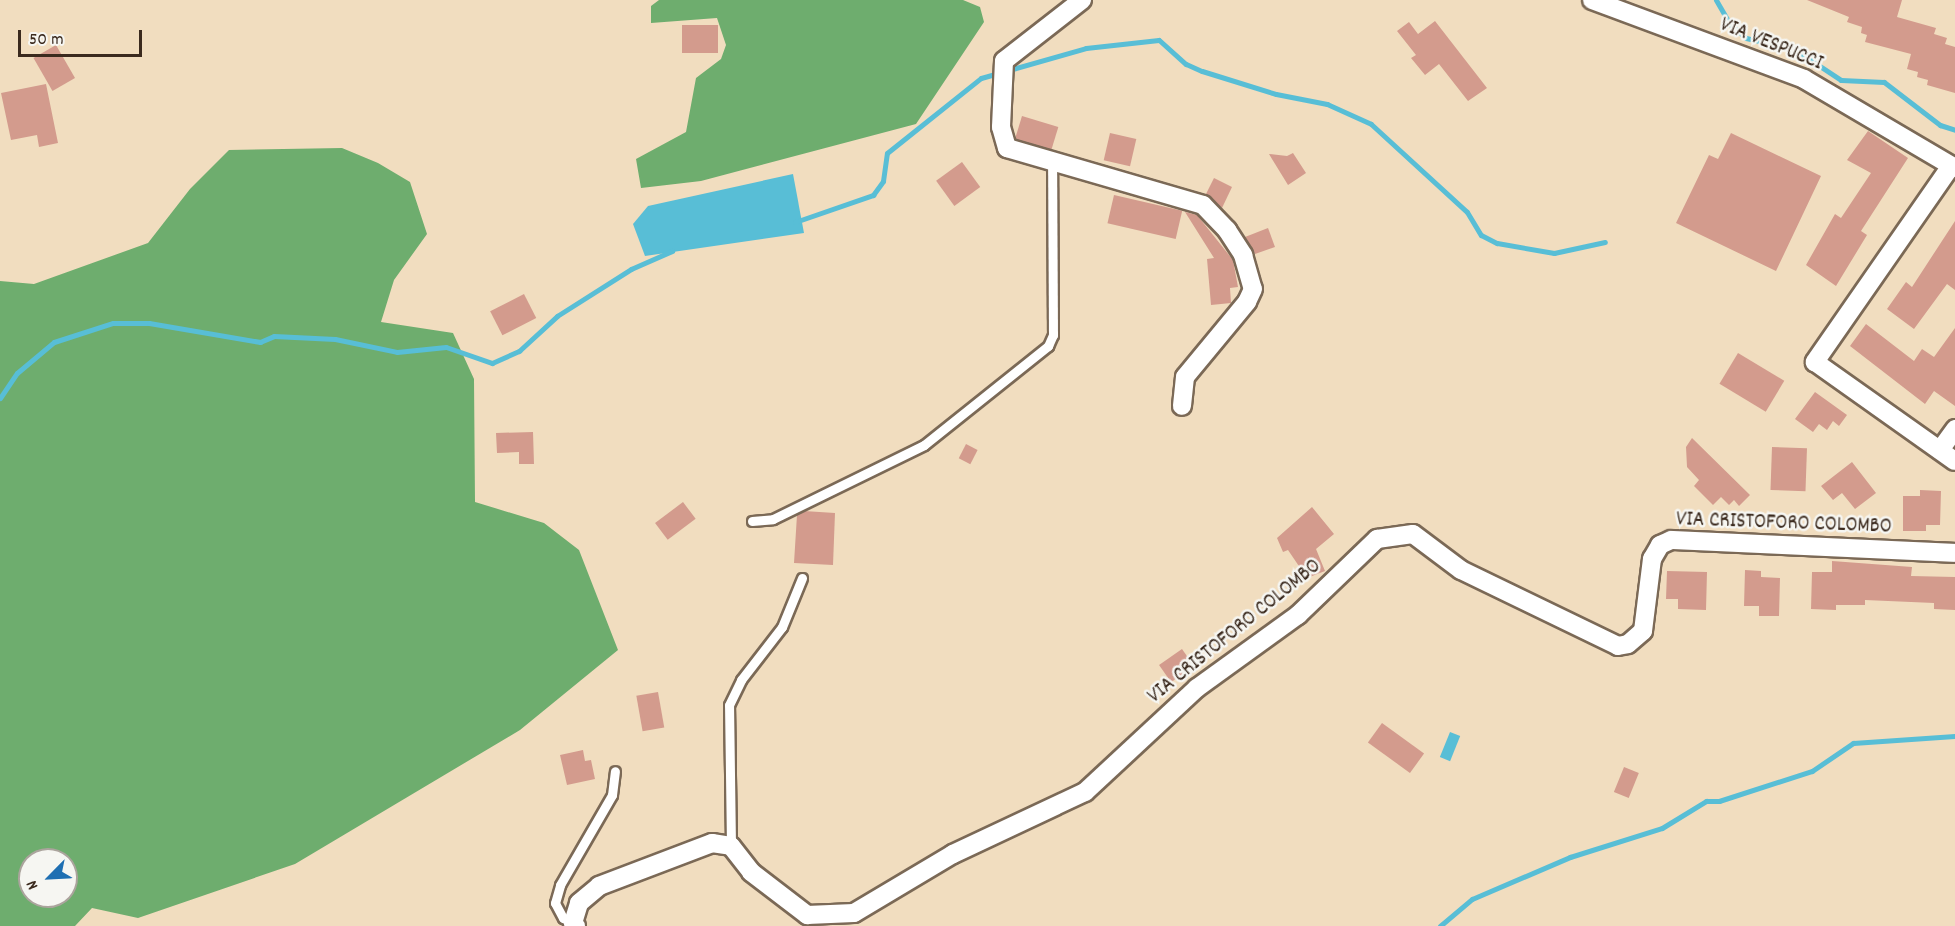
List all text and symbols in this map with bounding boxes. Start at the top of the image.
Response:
street label: VIA VESPUCCI [1716,13,1826,77]
scale bar [21,18,146,56]
text: 50 m [29,28,64,53]
street label: VIA CRISTOFORO COLOMBO [1676,508,1892,540]
street label: VIA CRISTOFORO COLOMBO [1143,554,1327,710]
north arrow [18,848,78,908]
text: N [21,876,45,893]

